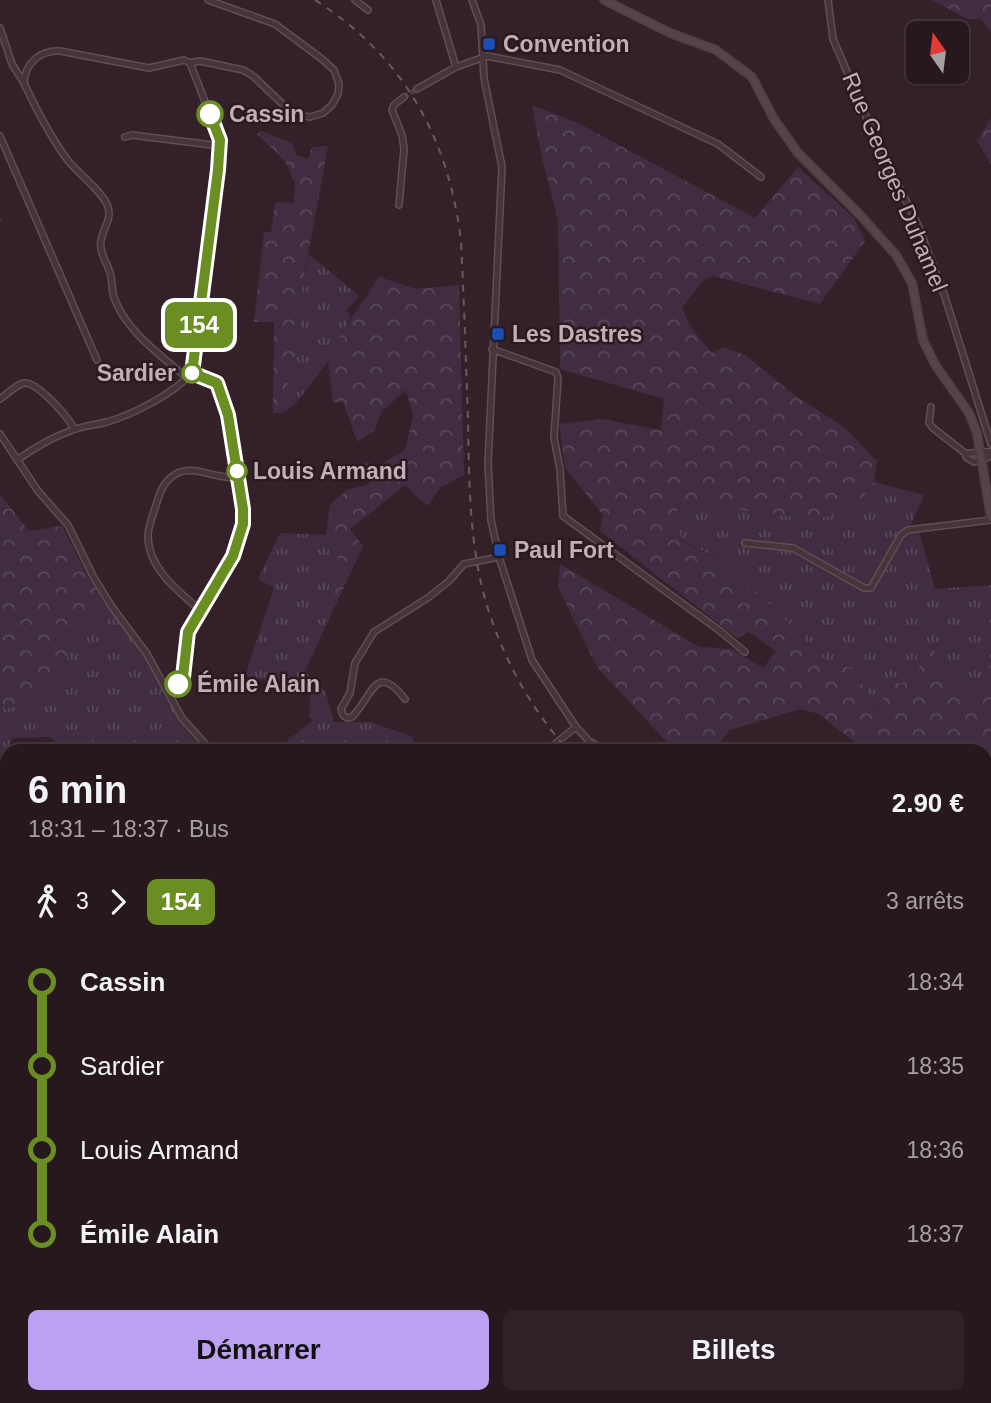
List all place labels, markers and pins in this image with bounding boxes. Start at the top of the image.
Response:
place label: Convention [503,31,630,57]
marker: Convention [481,36,497,52]
marker: Cassin [197,101,223,127]
place label: Cassin [229,101,304,127]
place label: Les Dastres [512,321,642,347]
marker: Les Dastres [490,326,506,342]
place label: Sardier [97,360,176,386]
marker: Sardier [182,363,202,383]
place label: Louis Armand [253,458,407,484]
marker: Louis Armand [227,461,247,481]
place label: Paul Fort [514,537,614,563]
marker: Paul Fort [492,542,508,558]
place label: Émile Alain [197,670,320,697]
marker: Émile Alain [165,671,191,697]

